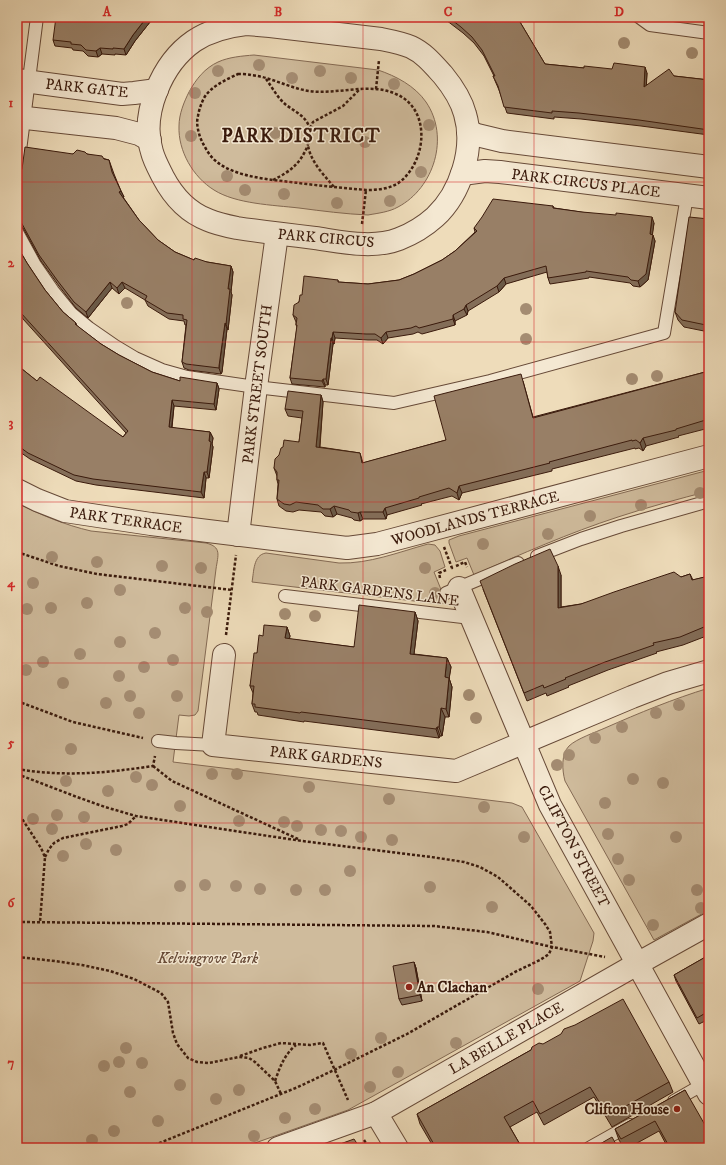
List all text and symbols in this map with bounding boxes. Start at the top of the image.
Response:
text: A [102,4,112,20]
text: B [274,4,282,20]
text: C [444,4,453,20]
text: D [614,4,624,20]
street label: PARK GATE [45,75,130,102]
text: 1 [9,95,14,111]
district label: PARK DISTRICT [221,125,381,148]
street label: PARK CIRCUS PLACE [510,165,662,202]
street label: PARK CIRCUS [277,225,375,252]
text: 2 [8,255,15,271]
street label: PARK STREET SOUTH [238,303,277,465]
text: 3 [9,415,14,431]
street label: WOODLANDS TERRACE [388,487,561,550]
street label: PARK TERRACE [68,503,184,538]
street label: PARK GARDENS LANE [299,572,461,611]
text: 4 [6,575,15,592]
text: 5 [7,735,15,751]
street label: PARK GARDENS [269,742,383,773]
street label: CLIFTON STREET [533,782,614,911]
text: 6 [8,895,16,911]
park label: Kelvingrove Park [157,949,259,968]
place label: An Clachan [416,978,487,997]
marker: An Clachan [404,982,414,992]
street label: LA BELLE PLACE [446,998,567,1079]
text: 7 [8,1055,15,1071]
place label: Clifton House [585,1100,670,1119]
marker: Clifton House [672,1104,682,1114]

